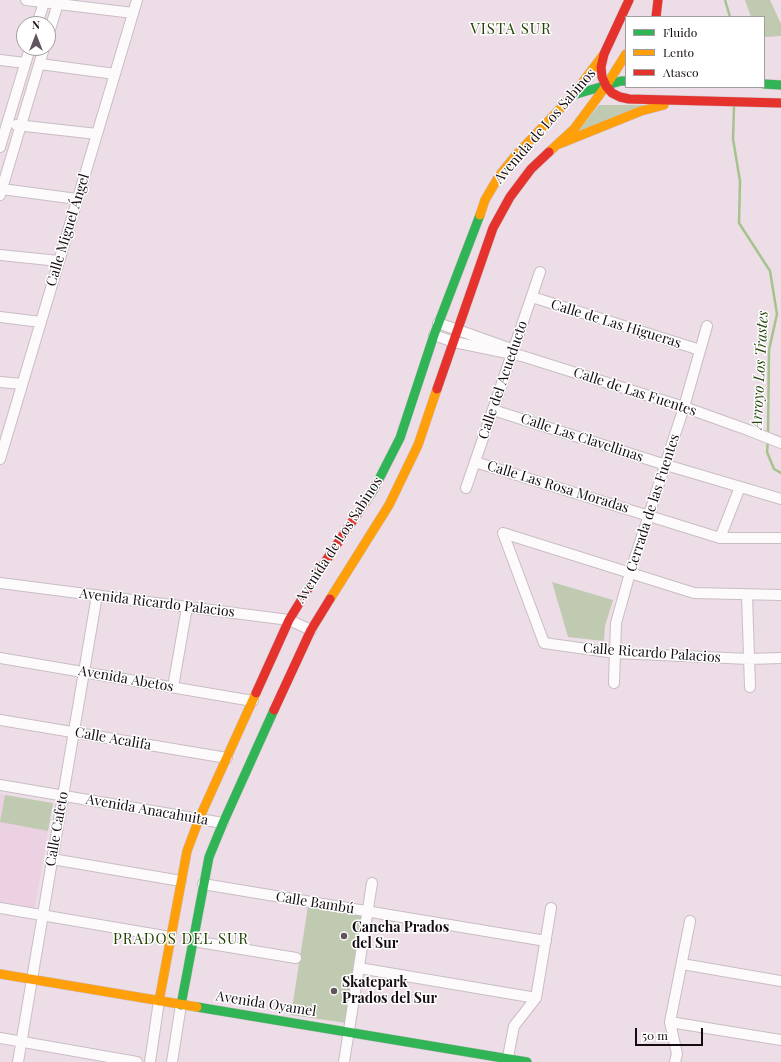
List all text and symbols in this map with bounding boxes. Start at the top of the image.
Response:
north arrow [16,16,56,56]
legend [625,16,765,88]
text: N [32,17,40,32]
district label: VISTA SUR [470,20,552,38]
text: Fluido [663,24,697,40]
text: Lento [663,44,694,60]
text: Atasco [663,64,699,80]
street label: Avenida de Los Sabinos [490,65,600,187]
street label: Calle Miguel Ángel [43,172,93,288]
street label: Calle de Las Higueras [549,296,683,352]
water label: Arroyo Los Trastes [748,310,772,430]
street label: Calle del Acueducto [475,319,531,441]
street label: Calle de Las Fuentes [571,364,699,420]
street label: Calle Las Clavellinas [519,410,645,466]
street label: Cerrada de las Fuentes [623,432,683,574]
street label: Calle Las Rosa Moradas [485,457,631,517]
street label: Avenida de Los Sabinos [292,474,386,606]
street label: Avenida Ricardo Palacios [78,585,236,621]
street label: Calle Ricardo Palacios [583,640,721,666]
street label: Avenida Abetos [77,662,175,696]
street label: Calle Acalifa [73,724,153,754]
street label: Calle Cafeto [42,790,72,868]
street label: Avenida Anacahuita [84,791,210,829]
street label: Calle Bambú [275,889,355,917]
place label: Cancha Prados del Sur [352,920,449,952]
district label: PRADOS DEL SUR [113,930,249,948]
marker: Cancha Prados del Sur [339,931,349,941]
place label: Skatepark Prados del Sur [342,975,437,1008]
marker: Skatepark Prados del Sur [329,986,339,996]
street label: Avenida Oyamel [215,988,317,1020]
scale bar [637,1020,705,1046]
text: 50 m [642,1027,668,1043]

